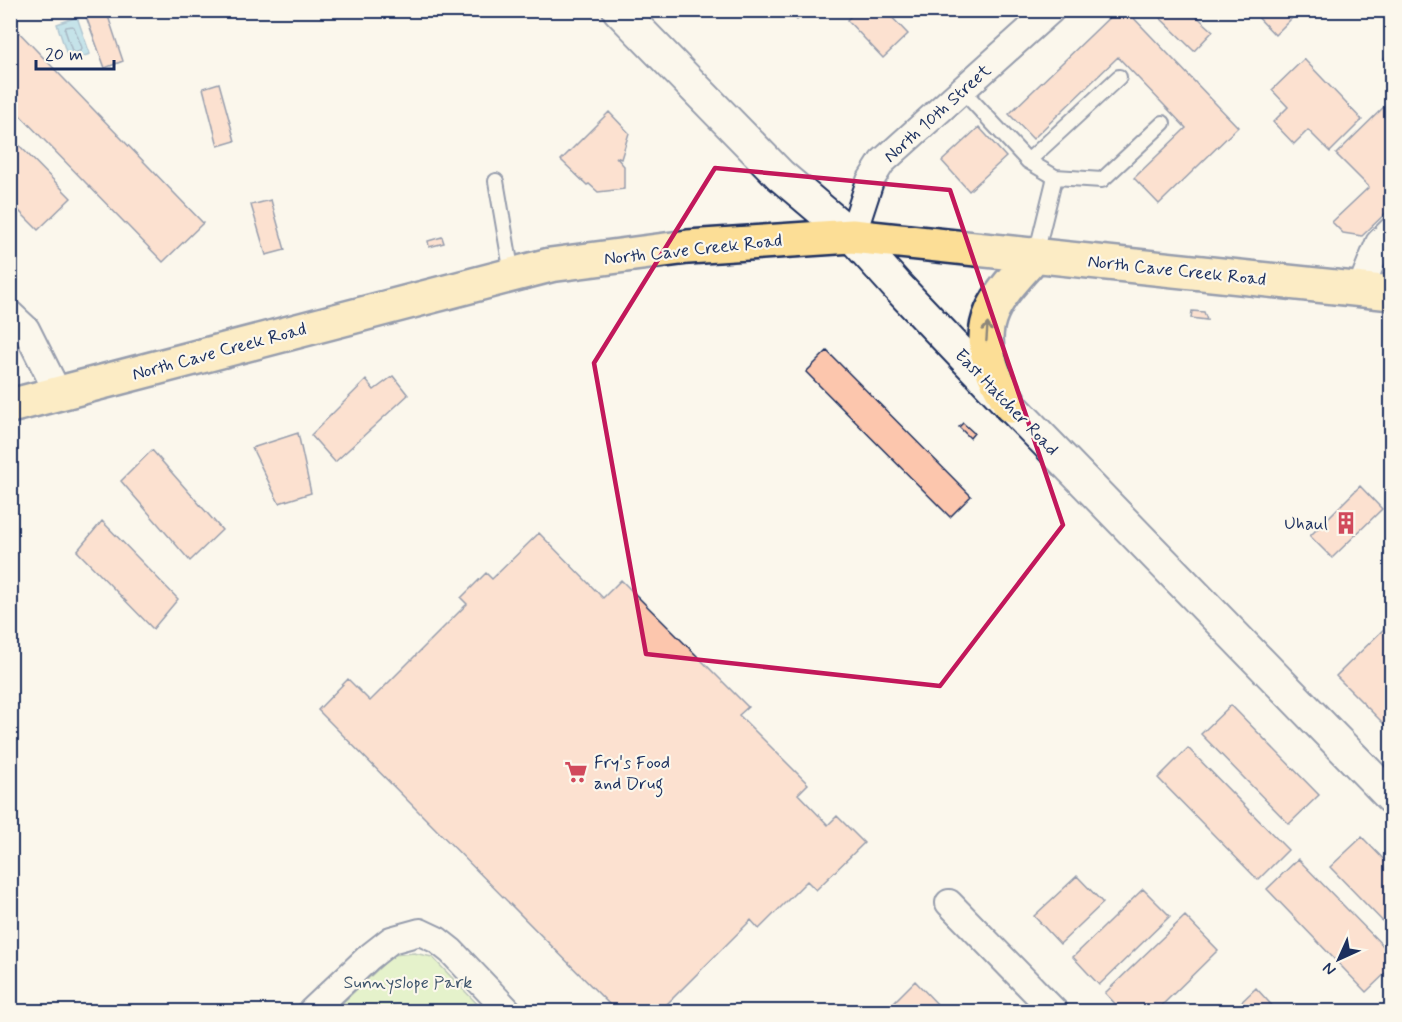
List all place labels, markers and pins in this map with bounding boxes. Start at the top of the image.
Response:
building icon: Uhaul [1333,510,1359,536]
place label: Uhaul [1284,512,1328,536]
place label: Fry's Food and Drug [594,751,670,798]
supermarket icon: Fry's Food and Drug [563,759,589,785]

